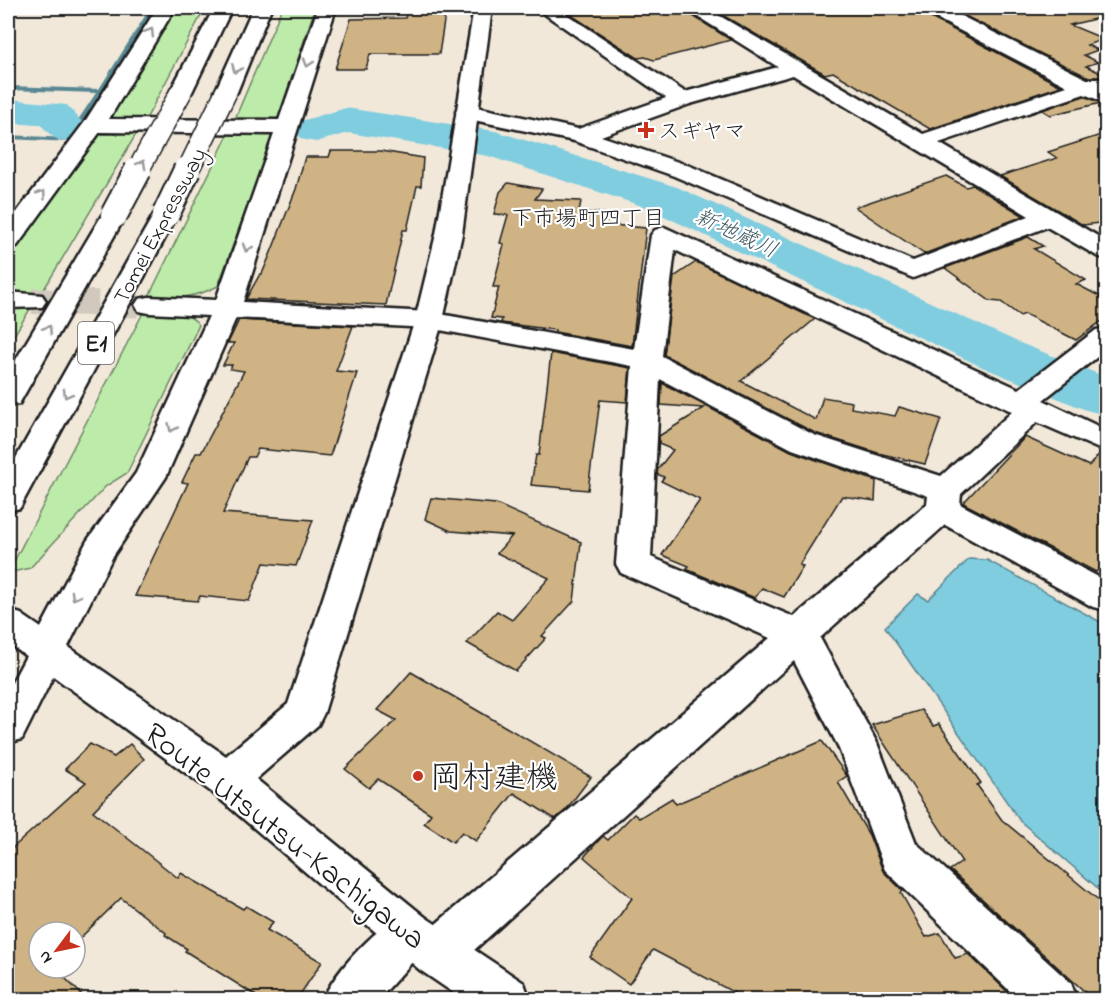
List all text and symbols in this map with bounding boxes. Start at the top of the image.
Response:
one-way arrow [143,28,155,38]
one-way arrow [303,57,316,68]
one-way arrow [231,63,243,74]
place label: スギヤマ [658,117,746,149]
marker: スギヤマ [639,123,653,137]
street label: Tomei Expressway [107,143,217,310]
one-way arrow [135,160,146,170]
one-way arrow [35,190,46,201]
water label: 新地蔵川 [689,202,782,268]
district label: 下市場町四丁目 [511,204,665,236]
one-way arrow [242,242,254,253]
road number: E1 [78,322,114,364]
one-way arrow [41,325,53,335]
one-way arrow [63,388,75,398]
one-way arrow [168,421,180,432]
one-way arrow [71,590,82,601]
street label: Route Utsutsu-Kachigawa [133,713,435,963]
place label: 岡村建機 [430,756,558,803]
marker: 岡村建機 [411,769,425,783]
north arrow [27,920,87,980]
text: N [33,946,59,968]

